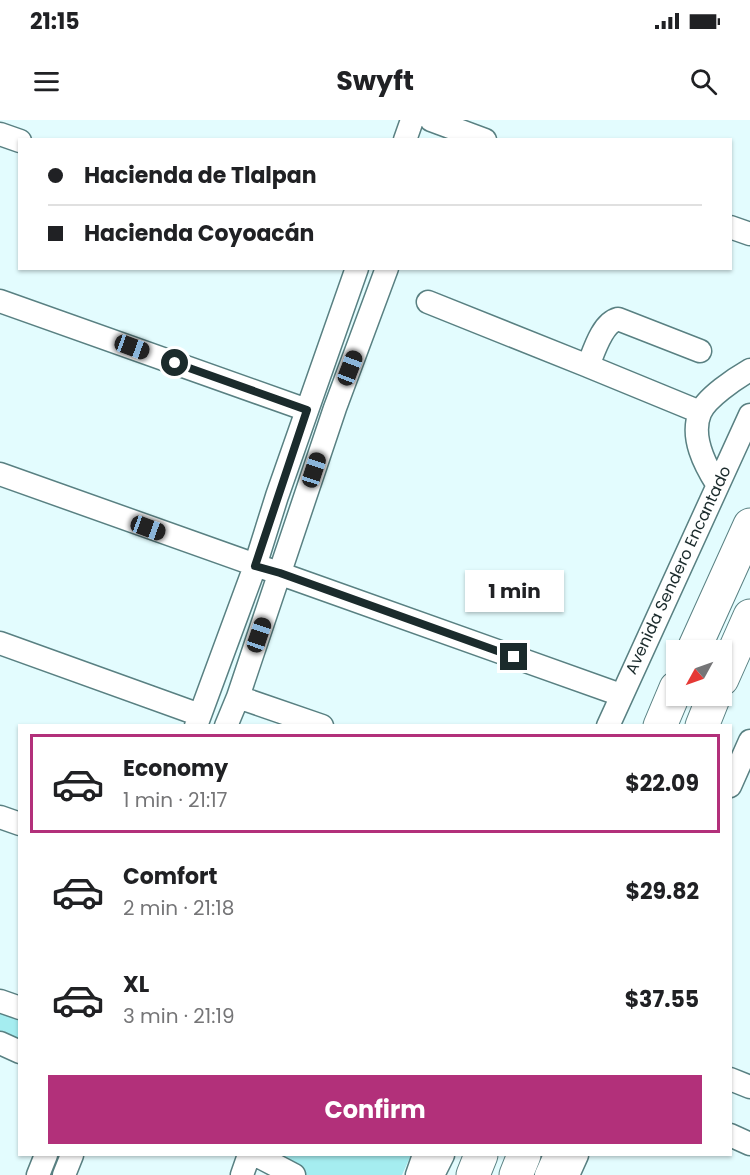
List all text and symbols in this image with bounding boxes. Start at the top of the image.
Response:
text: 21:15 [30,6,80,37]
text: Swyft [336,62,414,99]
icon: menu [30,65,63,98]
icon: search [687,65,720,98]
text: Hacienda de Tlalpan [84,160,317,191]
text: Hacienda Coyoacán [84,218,314,249]
car [112,332,152,362]
car [335,348,365,388]
route start [161,349,188,376]
car [300,450,328,490]
street label: Avenida Sendero Encantado [620,462,736,678]
car [128,513,168,543]
callout: 1 min [464,570,564,612]
text: 1 min [488,577,541,605]
car [245,615,273,655]
north arrow [666,640,732,706]
map controls [666,640,732,706]
route end [500,643,527,670]
text: Economy [123,753,228,784]
icon: car [51,757,105,811]
text: $22.09 [625,768,699,799]
text: 1 min · 21:17 [123,786,227,814]
text: Comfort [123,861,217,892]
icon: car [51,865,105,919]
text: $29.82 [625,876,699,907]
text: 2 min · 21:18 [123,894,234,922]
text: XL [123,969,149,1000]
icon: car [51,973,105,1027]
text: $37.55 [625,984,699,1015]
text: 3 min · 21:19 [123,1002,235,1030]
button: Confirm [48,1075,702,1144]

